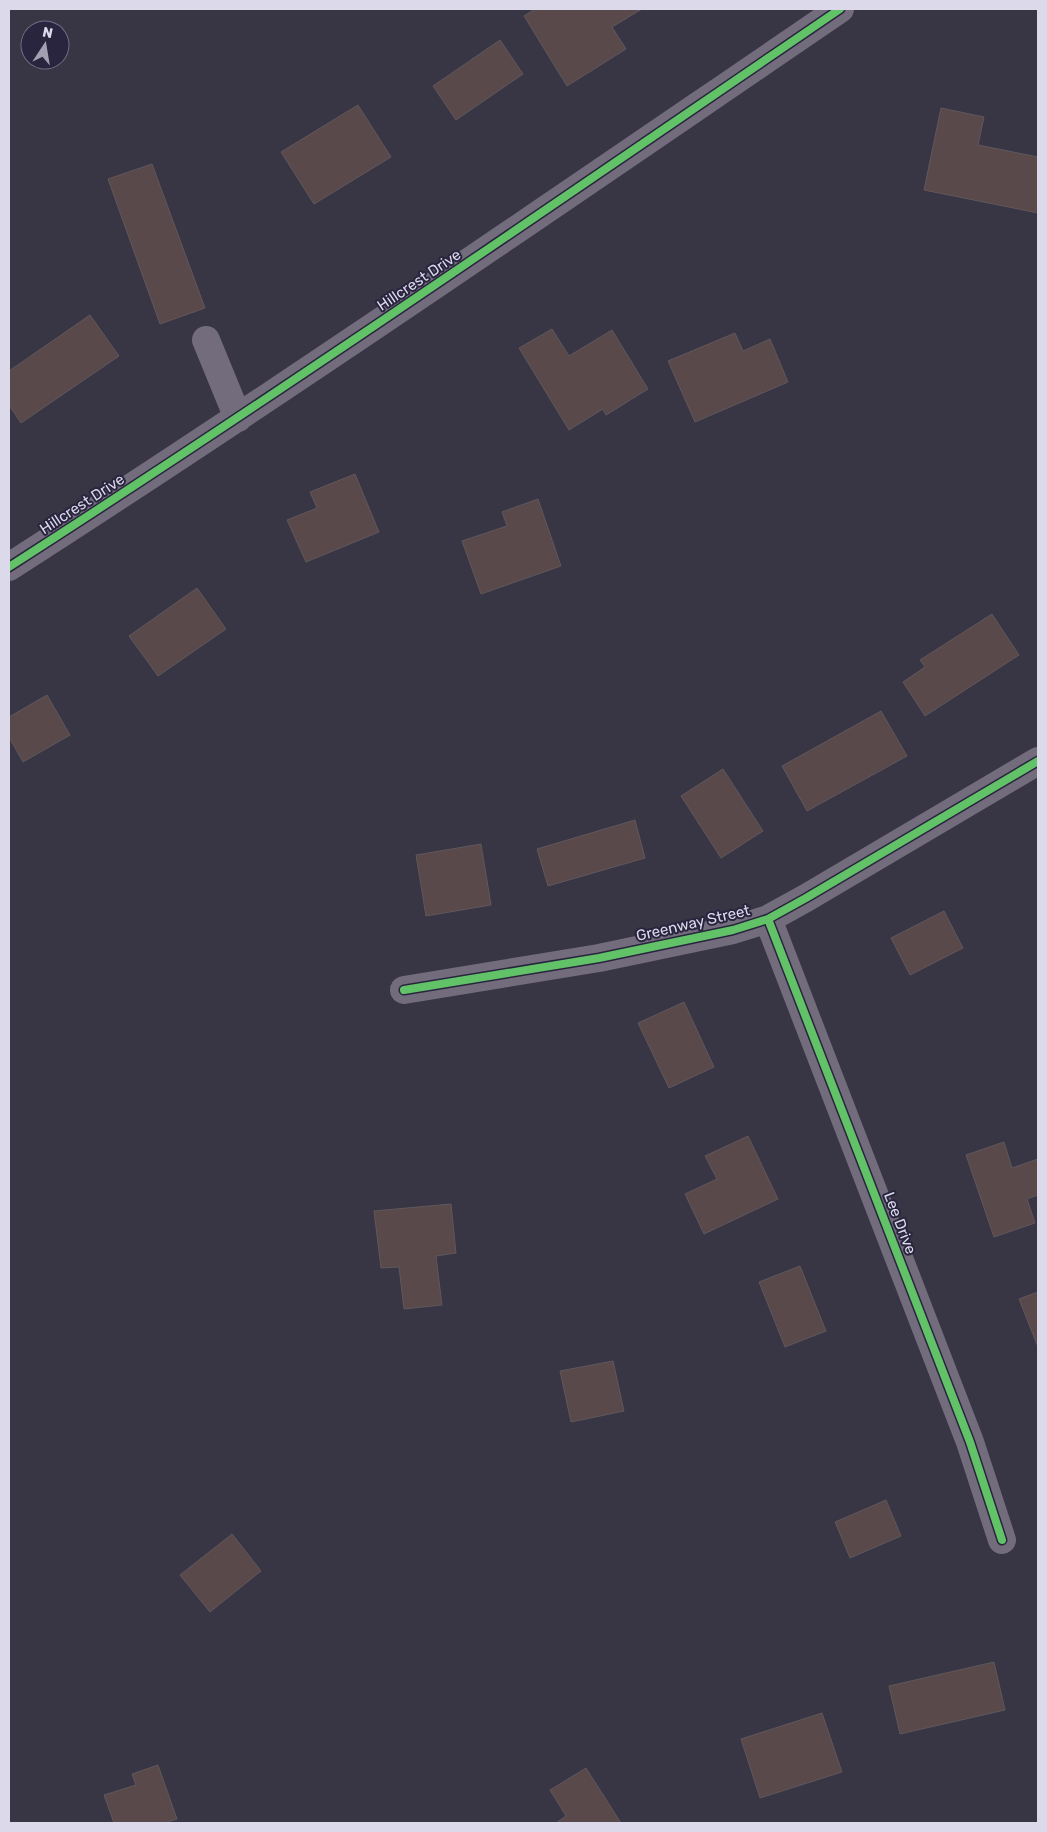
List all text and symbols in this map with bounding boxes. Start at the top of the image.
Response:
north arrow [20,20,70,70]
text: N [41,23,54,42]
street label: Hillcrest Drive [374,245,464,315]
street label: Hillcrest Drive [36,470,128,538]
street label: Greenway Street [634,901,752,945]
street label: Lee Drive [880,1189,920,1257]

